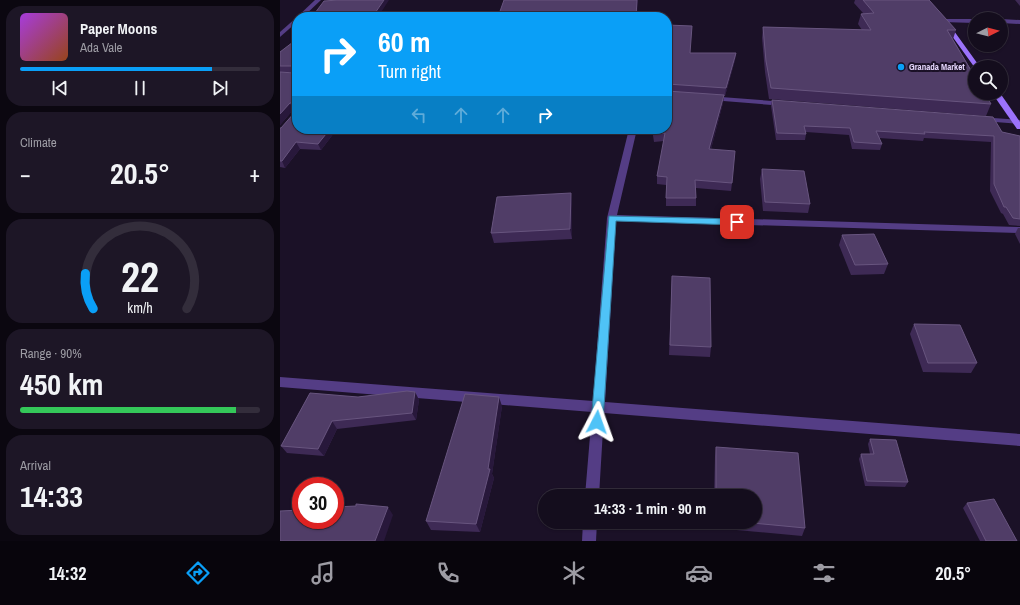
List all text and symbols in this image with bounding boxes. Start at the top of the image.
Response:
north arrow [968,12,1008,52]
map controls [968,12,1008,100]
text: Paper Moons [80,18,157,39]
text: 60 m [378,23,430,61]
icon: right [312,28,364,80]
text: Ada Vale [80,39,122,56]
text: Turn right [378,59,441,84]
button: search [968,60,1008,100]
place label: Granada Market [909,61,965,73]
marker: Granada Market [896,62,906,72]
icon: previous [49,77,71,99]
icon: pause [129,77,151,99]
icon: next [209,77,231,99]
icon: left [408,104,430,126]
icon: ahead [450,104,472,126]
icon: ahead [492,104,514,126]
icon: right [534,104,556,126]
text: Climate [20,134,57,151]
text: 20.5° [110,153,170,193]
text: − [20,159,31,189]
text: + [249,159,260,189]
pin [720,205,754,239]
icon: arrive [726,211,748,233]
text: 22 [121,248,159,304]
text: km/h [127,297,153,316]
text: Range · 90% [20,345,82,362]
text: 450 km [20,364,103,404]
position arrow [576,401,618,443]
text: Arrival [20,457,51,474]
text: 14:33 [20,476,83,516]
speed limit sign: 30 [292,477,344,529]
text: 14:33 · 1 min · 90 m [594,498,706,519]
icon: directions [184,559,212,587]
icon: music [309,559,337,587]
icon: phone [434,559,462,587]
icon: climate [560,559,588,587]
icon: car [685,559,713,587]
icon: filters [810,559,838,587]
text: 14:32 [49,561,86,586]
text: 20.5° [935,561,971,586]

